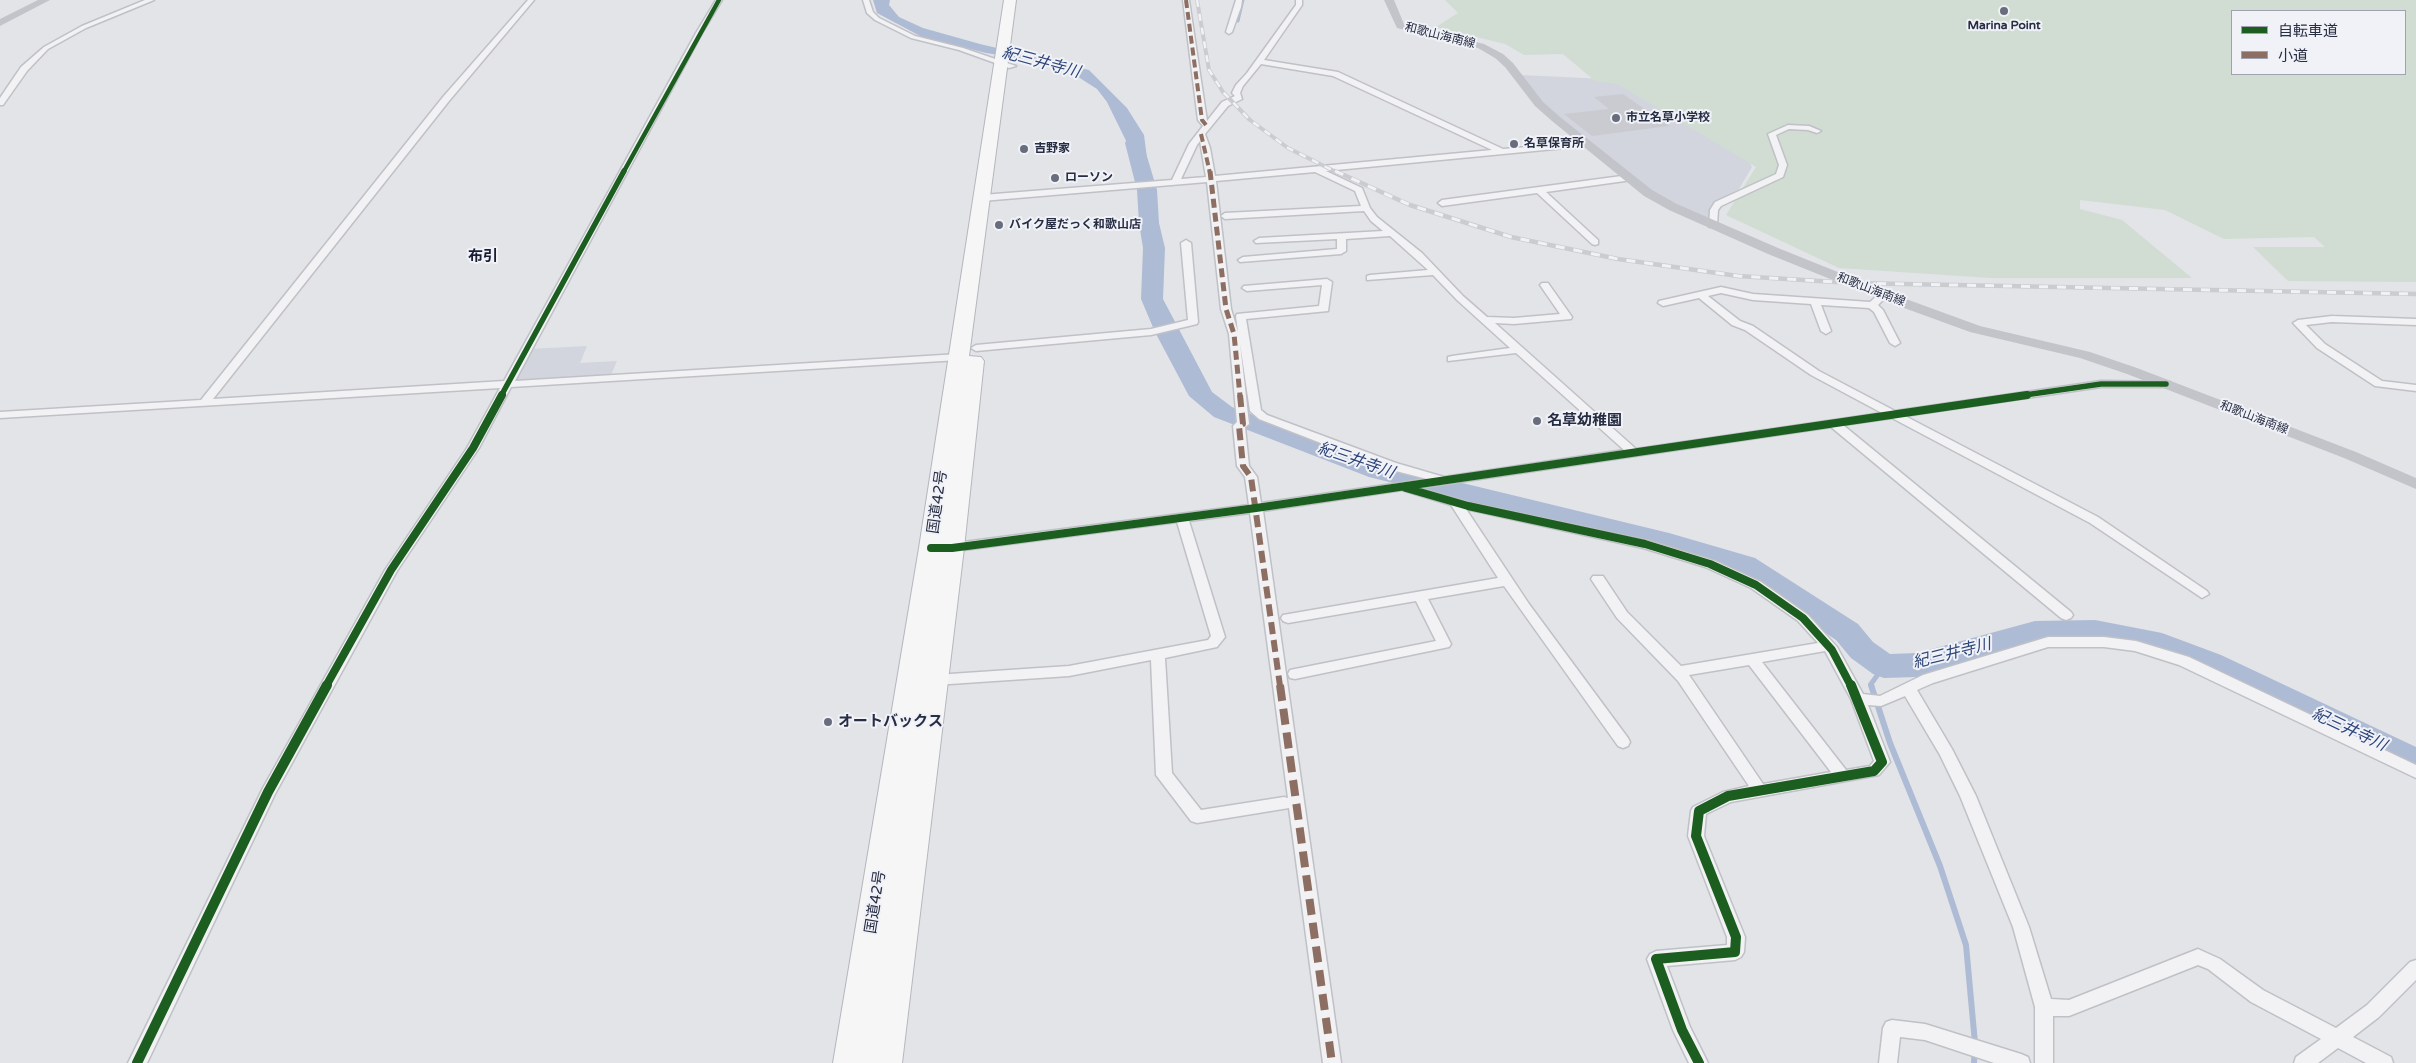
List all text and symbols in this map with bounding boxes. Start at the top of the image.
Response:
marker: Marina Point [1998,5,2010,17]
legend [2231,10,2406,75]
place label: Marina Point [1967,19,2041,33]
street label: 和歌山海南線 [1403,20,1477,52]
text: 自転車道 [2278,22,2338,40]
water label: 紀三井寺川 [1000,43,1082,83]
text: 小道 [2278,47,2308,65]
place label: 市立名草小学校 [1626,111,1710,125]
marker: 市立名草小学校 [1610,112,1622,124]
place label: 名草保育所 [1524,137,1584,151]
marker: 名草保育所 [1508,138,1520,150]
place label: 吉野家 [1034,142,1070,156]
marker: 吉野家 [1018,143,1030,155]
place label: ローソン [1065,171,1113,185]
marker: ローソン [1049,172,1061,184]
place label: バイク屋だっく和歌山店 [1009,218,1141,232]
marker: バイク屋だっく和歌山店 [993,219,1005,231]
district label: 布引 [468,248,498,266]
street label: 和歌山海南線 [1835,270,1907,310]
street label: 和歌山海南線 [2218,398,2290,438]
place label: 名草幼稚園 [1547,412,1622,430]
marker: 名草幼稚園 [1531,415,1543,427]
water label: 紀三井寺川 [1315,439,1397,483]
street label: 国道42号 [925,469,951,535]
water label: 紀三井寺川 [1911,635,1993,673]
water label: 紀三井寺川 [2309,704,2389,756]
place label: オートバックス [838,713,943,731]
marker: オートバックス [822,716,834,728]
street label: 国道42号 [862,869,890,935]

